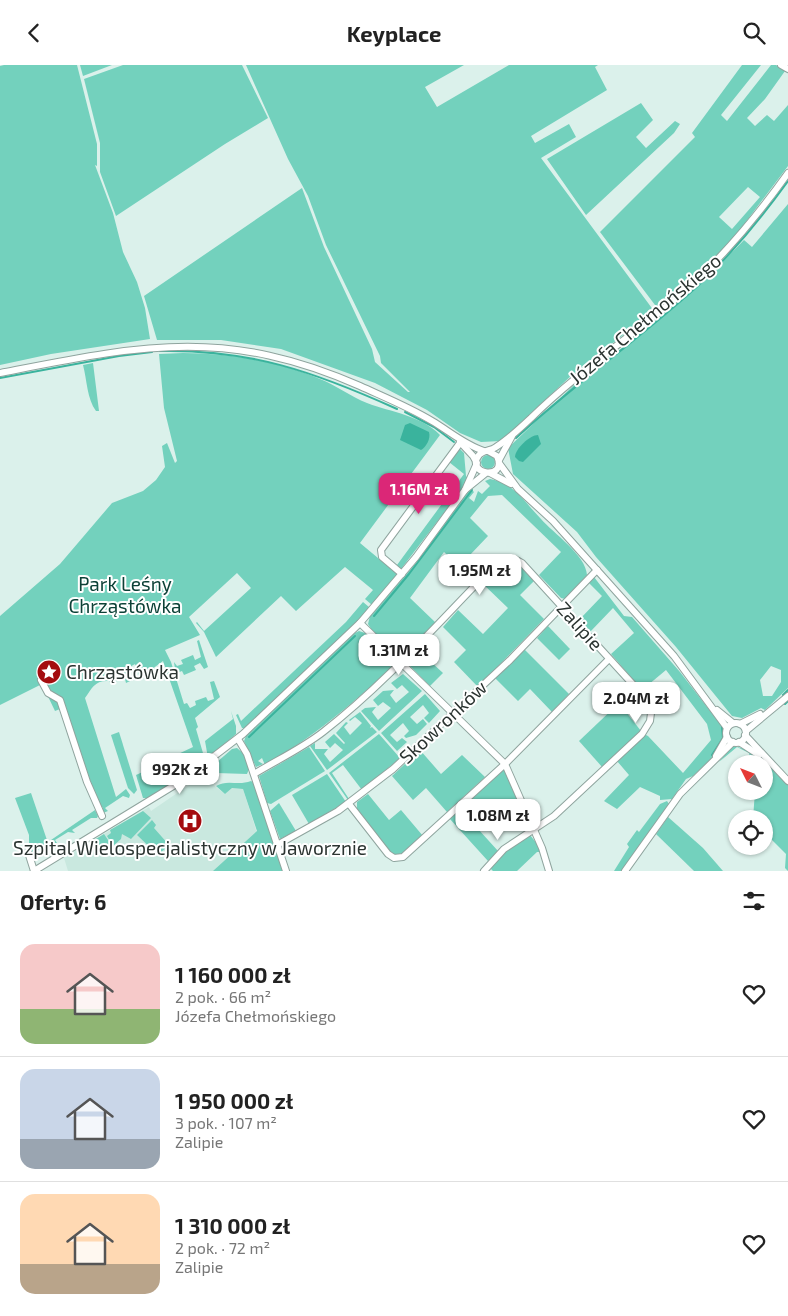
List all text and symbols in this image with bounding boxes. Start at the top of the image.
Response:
icon: back [20,19,48,47]
icon: search [740,19,768,47]
text: Keyplace [347,20,441,46]
street label: Józefa Chełmońskiego [564,248,725,389]
pin: 1.16M zł [367,473,471,515]
text: 1.16M zł [390,479,448,498]
pin: 1.95M zł [428,553,532,596]
text: 1.95M zł [449,560,511,579]
park label: Park Leśny Chrząstówka [69,572,182,617]
street label: Zalipie [553,597,608,655]
pin: 1.31M zł [347,633,451,676]
text: 1.31M zł [369,640,429,659]
place icon: Chrząstówka [36,659,62,685]
place label: Chrząstówka [66,660,179,683]
street label: Skowronków [394,675,491,768]
pin: 2.04M zł [584,681,688,724]
text: 2.04M zł [603,688,669,707]
pin: 992K zł [134,753,226,795]
north arrow [728,755,772,800]
map controls [728,755,773,855]
text: 992K zł [152,759,208,778]
pin: 1.08M zł [446,799,550,841]
text: 1.08M zł [466,805,530,824]
hospital icon: Szpital Wielospecjalistyczny w Jaworznie [177,808,203,834]
button: locate [728,810,773,855]
place label: Szpital Wielospecjalistyczny w Jaworznie [13,836,367,859]
icon: filters [740,887,768,915]
text: Oferty: 6 [20,889,106,914]
text: 1 160 000 zł [175,962,291,987]
icon: home [60,964,120,1024]
icon: heart [740,980,768,1008]
text: 2 pok. · 66 m² [175,987,271,1006]
text: Józefa Chełmońskiego [175,1006,336,1025]
text: 1 950 000 zł [175,1088,293,1113]
icon: home [60,1089,120,1149]
icon: heart [740,1105,768,1133]
text: 3 pok. · 107 m² [175,1113,277,1132]
text: Zalipie [175,1132,223,1151]
text: 1 310 000 zł [175,1213,290,1238]
icon: home [60,1214,120,1274]
icon: heart [740,1230,768,1258]
text: 2 pok. · 72 m² [175,1238,270,1257]
text: Zalipie [175,1257,223,1276]

